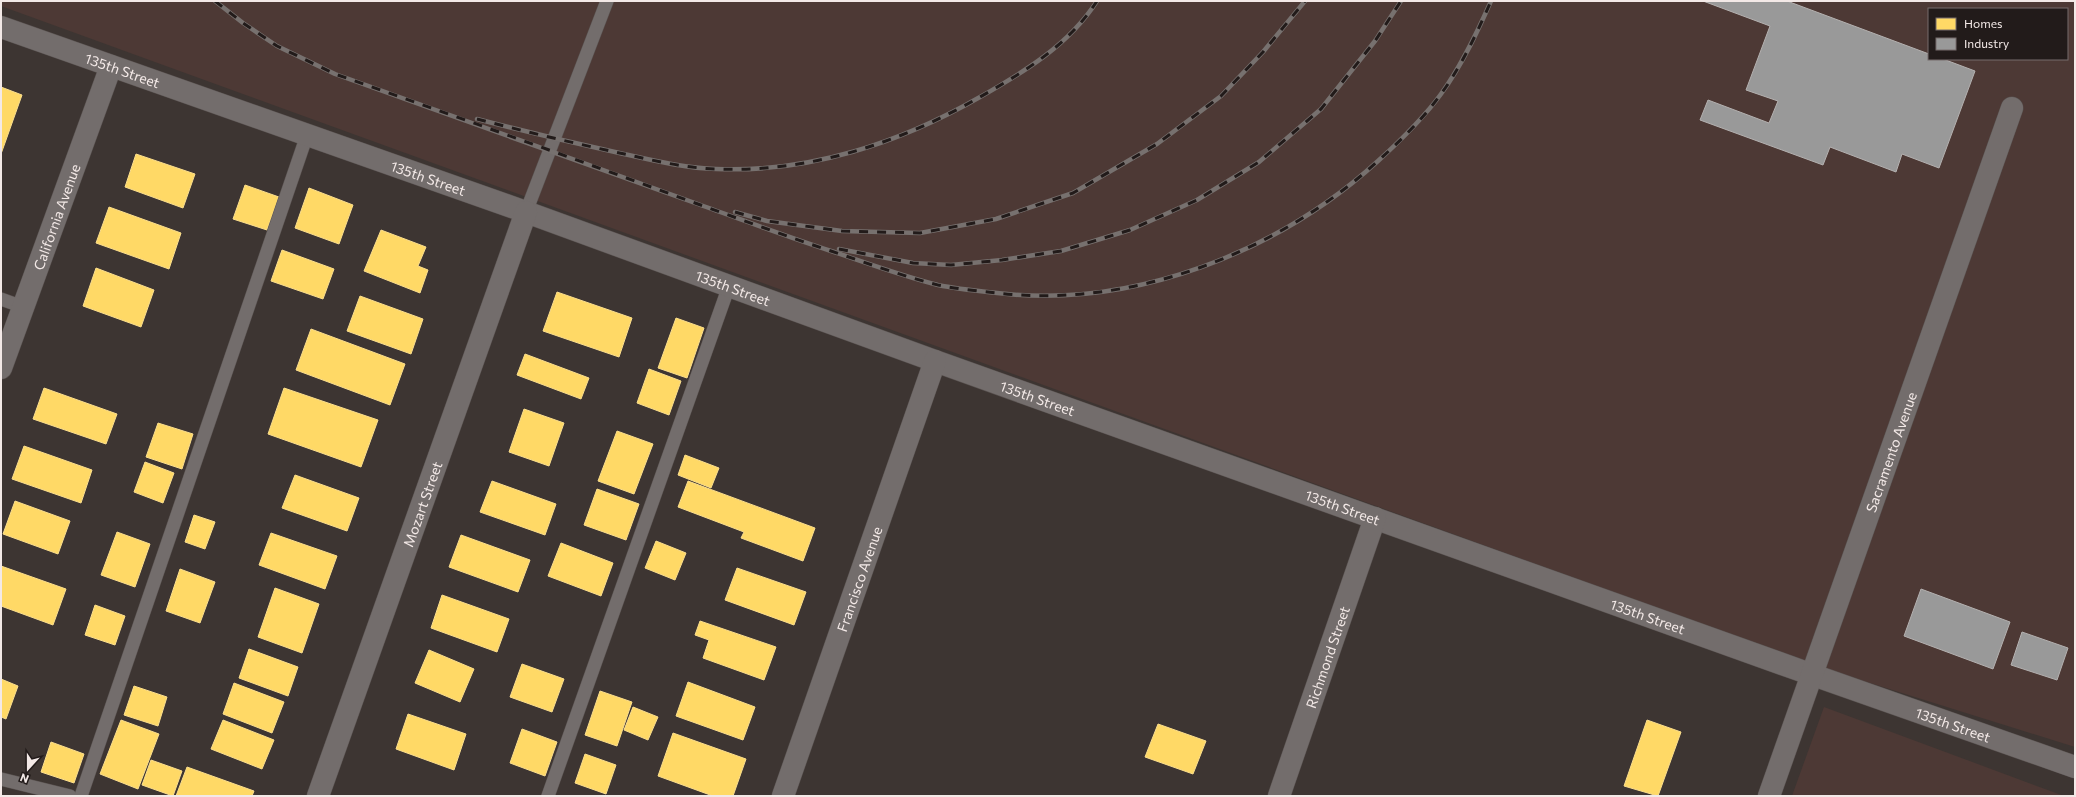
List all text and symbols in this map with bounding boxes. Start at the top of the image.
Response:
legend [1928,8,2068,60]
text: Homes [1964,16,2002,30]
text: Industry [1964,36,2009,50]
street label: 135th Street [83,49,163,91]
street label: 135th Street [389,157,468,199]
street label: California Avenue [29,161,83,272]
street label: 135th Street [693,266,773,309]
street label: 135th Street [998,377,1078,419]
street label: Sacramento Avenue [1862,389,1920,514]
street label: Mozart Street [399,459,445,549]
street label: 135th Street [1303,486,1383,528]
street label: Francisco Avenue [833,524,885,634]
street label: 135th Street [1608,595,1688,637]
street label: Richmond Street [1301,603,1353,710]
street label: 135th Street [1914,703,1993,745]
north arrow [8,749,48,789]
text: N [18,771,30,786]

